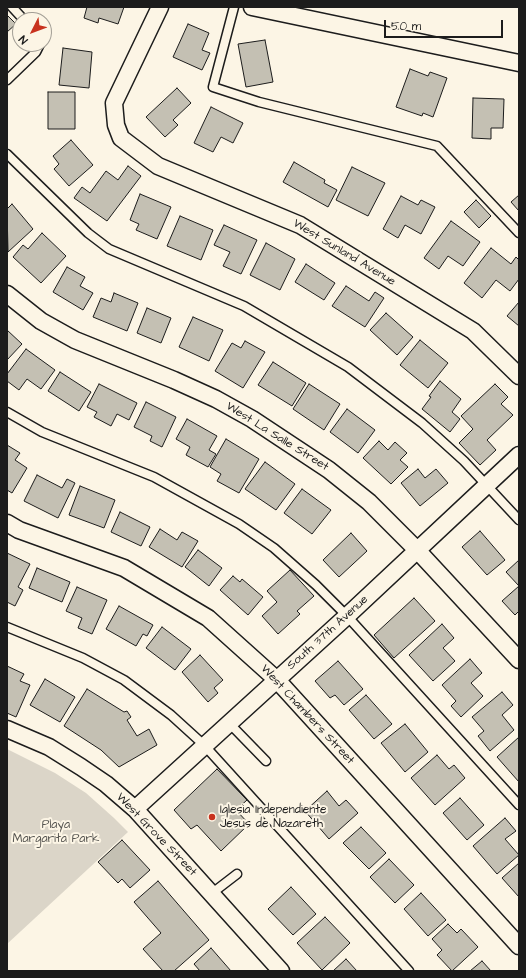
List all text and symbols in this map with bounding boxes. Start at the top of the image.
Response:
north arrow [12,12,52,52]
scale bar [386,12,505,38]
text: 50 m [391,18,421,35]
text: N [16,32,31,47]
street label: West Sunland Avenue [290,217,398,289]
street label: West La Salle Street [223,399,331,475]
street label: South 37th Avenue [284,593,372,673]
street label: West Chambers Street [257,662,357,768]
street label: West Grove Street [113,791,199,879]
place label: Iglesia Independiente Jesus de Nazareth [220,803,327,831]
marker: Iglesia Independiente Jesus de Nazareth [207,812,217,822]
park label: Playa Margarita Park [13,818,99,846]

